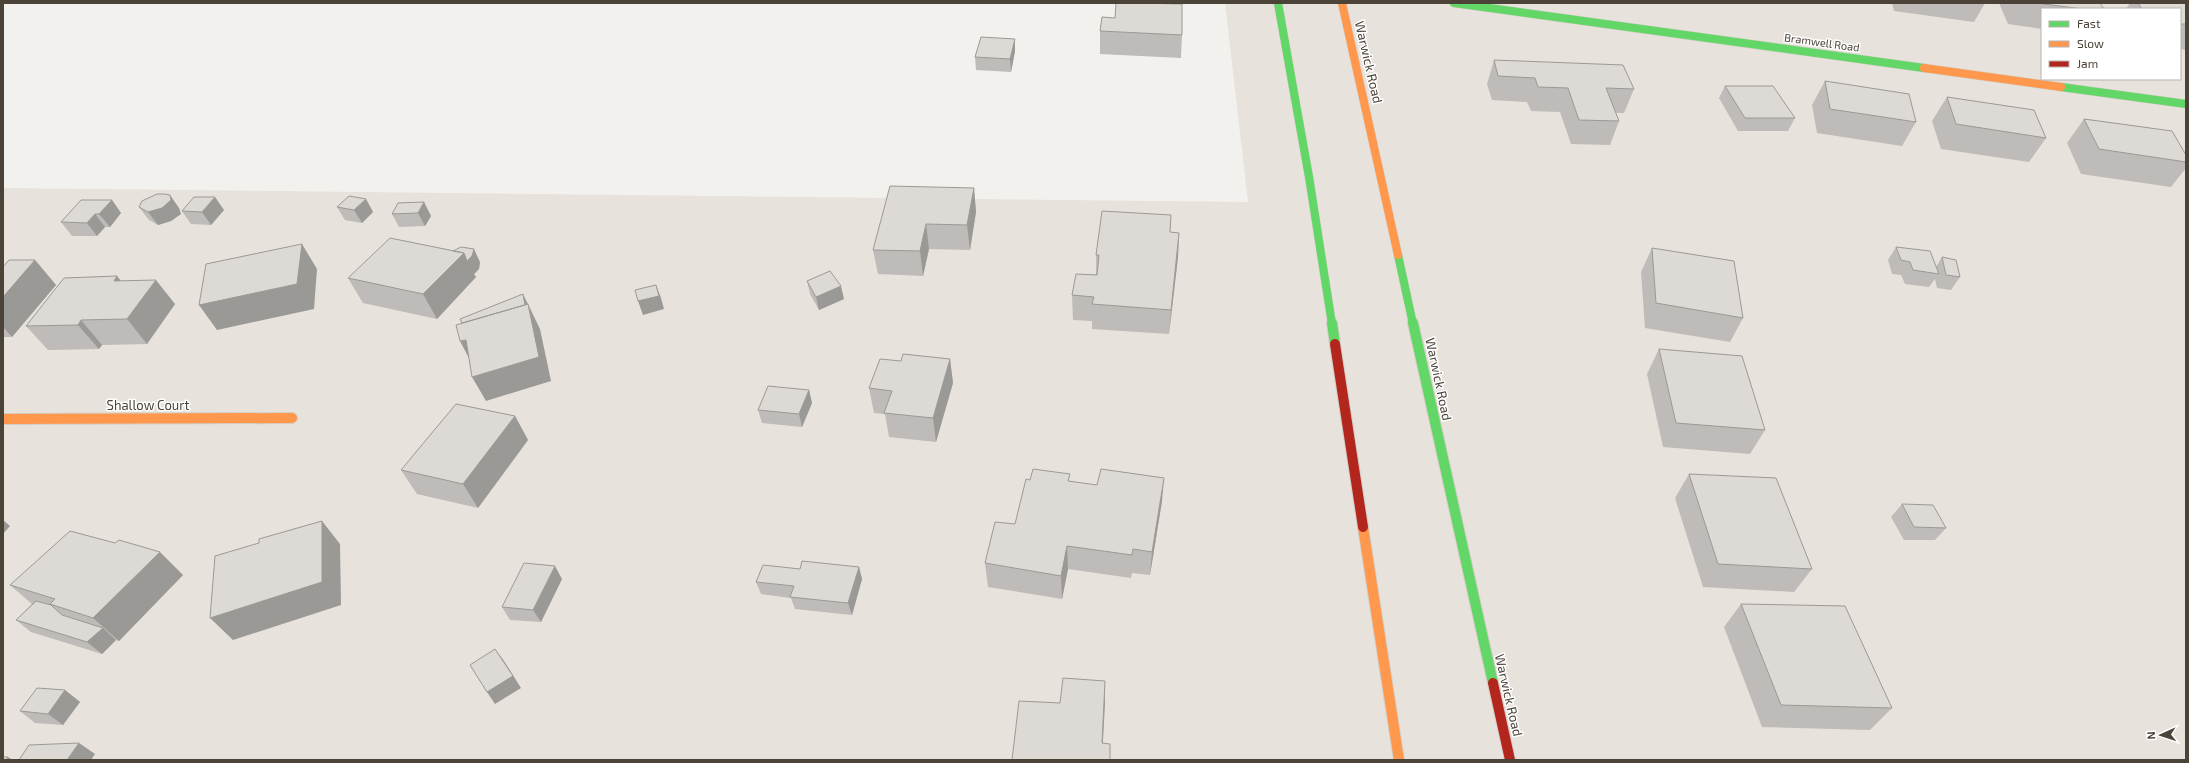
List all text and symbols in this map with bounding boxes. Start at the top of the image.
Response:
legend [2041,8,2181,80]
text: Fast [2077,16,2101,30]
street label: Warwick Road [1352,19,1386,105]
street label: Bramwell Road [1784,30,1860,54]
text: Slow [2077,36,2104,50]
text: Jam [2077,56,2098,70]
street label: Warwick Road [1422,336,1456,422]
street label: Shallow Court [107,397,189,413]
street label: Warwick Road [1492,652,1526,738]
north arrow [2141,715,2181,755]
text: N [2144,731,2157,740]

